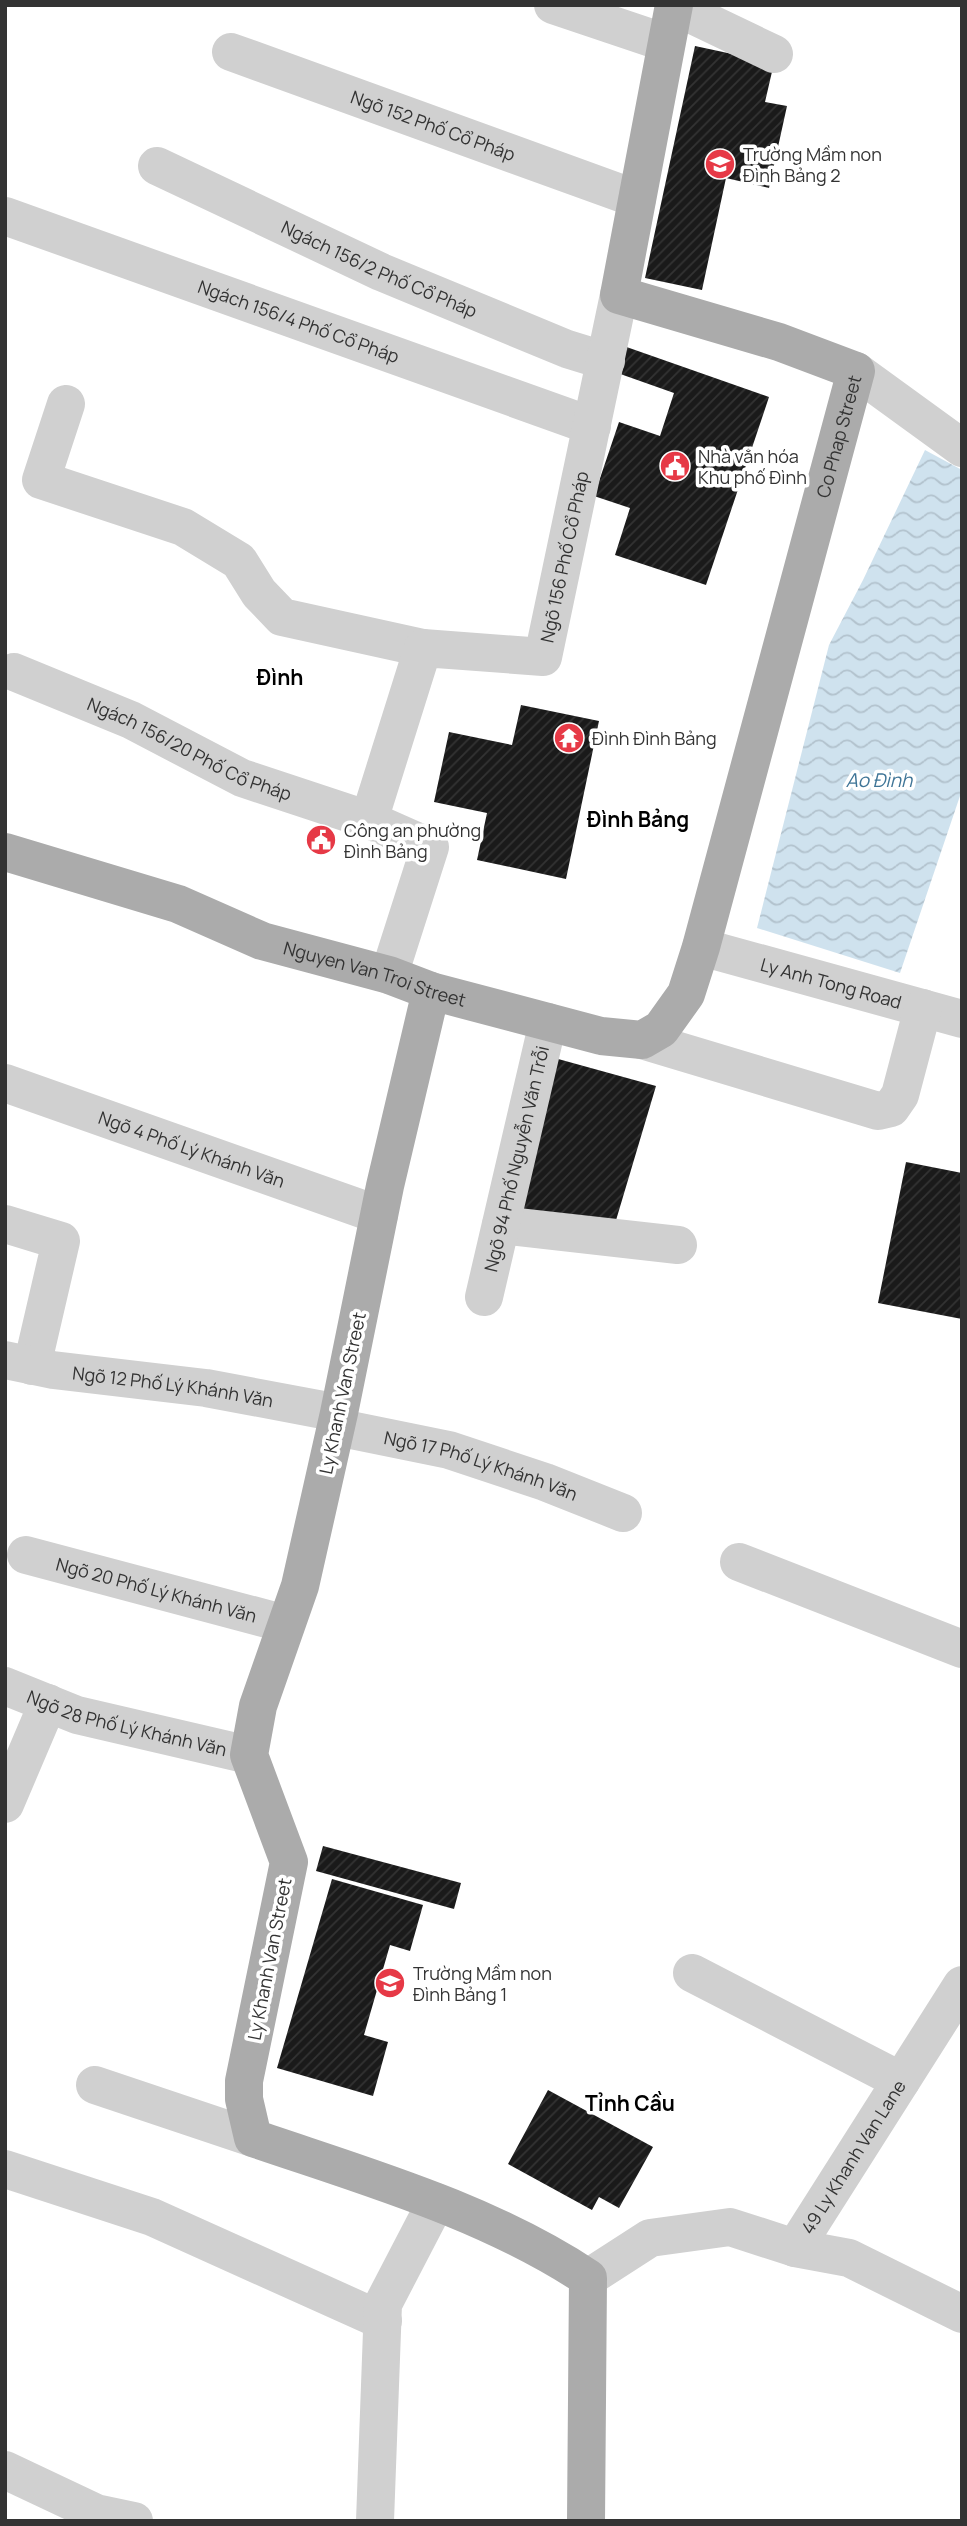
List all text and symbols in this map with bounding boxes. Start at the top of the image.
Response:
street label: Ngõ 152 Phố Cổ Pháp [348,84,519,166]
place label: Trường Mầm non Đình Bảng 2 [743,142,882,187]
school or university icon: Trường Mầm non Đình Bảng 2 [703,147,737,181]
street label: Ngách 156/2 Phố Cổ Pháp [278,215,481,323]
street label: Ngách 156/4 Phố Cổ Pháp [195,274,403,368]
street label: Co Phap Street [810,372,866,500]
place label: Nhà văn hóa Khu phố Đình [698,444,807,489]
public building icon: Nhà văn hóa Khu phố Đình [658,449,692,483]
street label: Ngõ 156 Phố Cổ Pháp [534,469,594,645]
district label: Đình [257,663,303,691]
street label: Ngách 156/20 Phố Cổ Pháp [84,691,295,806]
temple icon: Đình Đình Bảng [552,721,586,755]
place label: Đình Đình Bảng [592,726,717,750]
water label: Ao Đình [846,767,913,793]
district label: Đình Bảng [587,805,689,833]
place label: Công an phường Đình Bảng [344,818,481,863]
public building icon: Công an phường Đình Bảng [304,823,338,857]
street label: Nguyen Van Troi Street [281,935,469,1012]
street label: Ly Anh Tong Road [758,952,904,1014]
street label: Ngõ 94 Phố Nguyễn Văn Trỗi [478,1043,554,1274]
street label: Ngõ 4 Phố Lý Khánh Văn [95,1105,288,1193]
street label: Ly Khanh Van Street [313,1310,371,1476]
street label: Ngõ 12 Phố Lý Khánh Văn [71,1360,275,1412]
street label: Ngõ 17 Phố Lý Khánh Văn [382,1425,581,1506]
street label: Ngõ 20 Phố Lý Khánh Văn [54,1552,259,1628]
street label: Ngõ 28 Phố Lý Khánh Văn [24,1684,229,1761]
street label: Ly Khanh Van Street [241,1876,297,2042]
place label: Trường Mầm non Đình Bảng 1 [413,1961,552,2006]
school or university icon: Trường Mầm non Đình Bảng 1 [373,1966,407,2000]
street label: 49 Ly Khanh Van Lane [795,2075,911,2238]
district label: Tỉnh Cầu [585,2089,675,2117]

